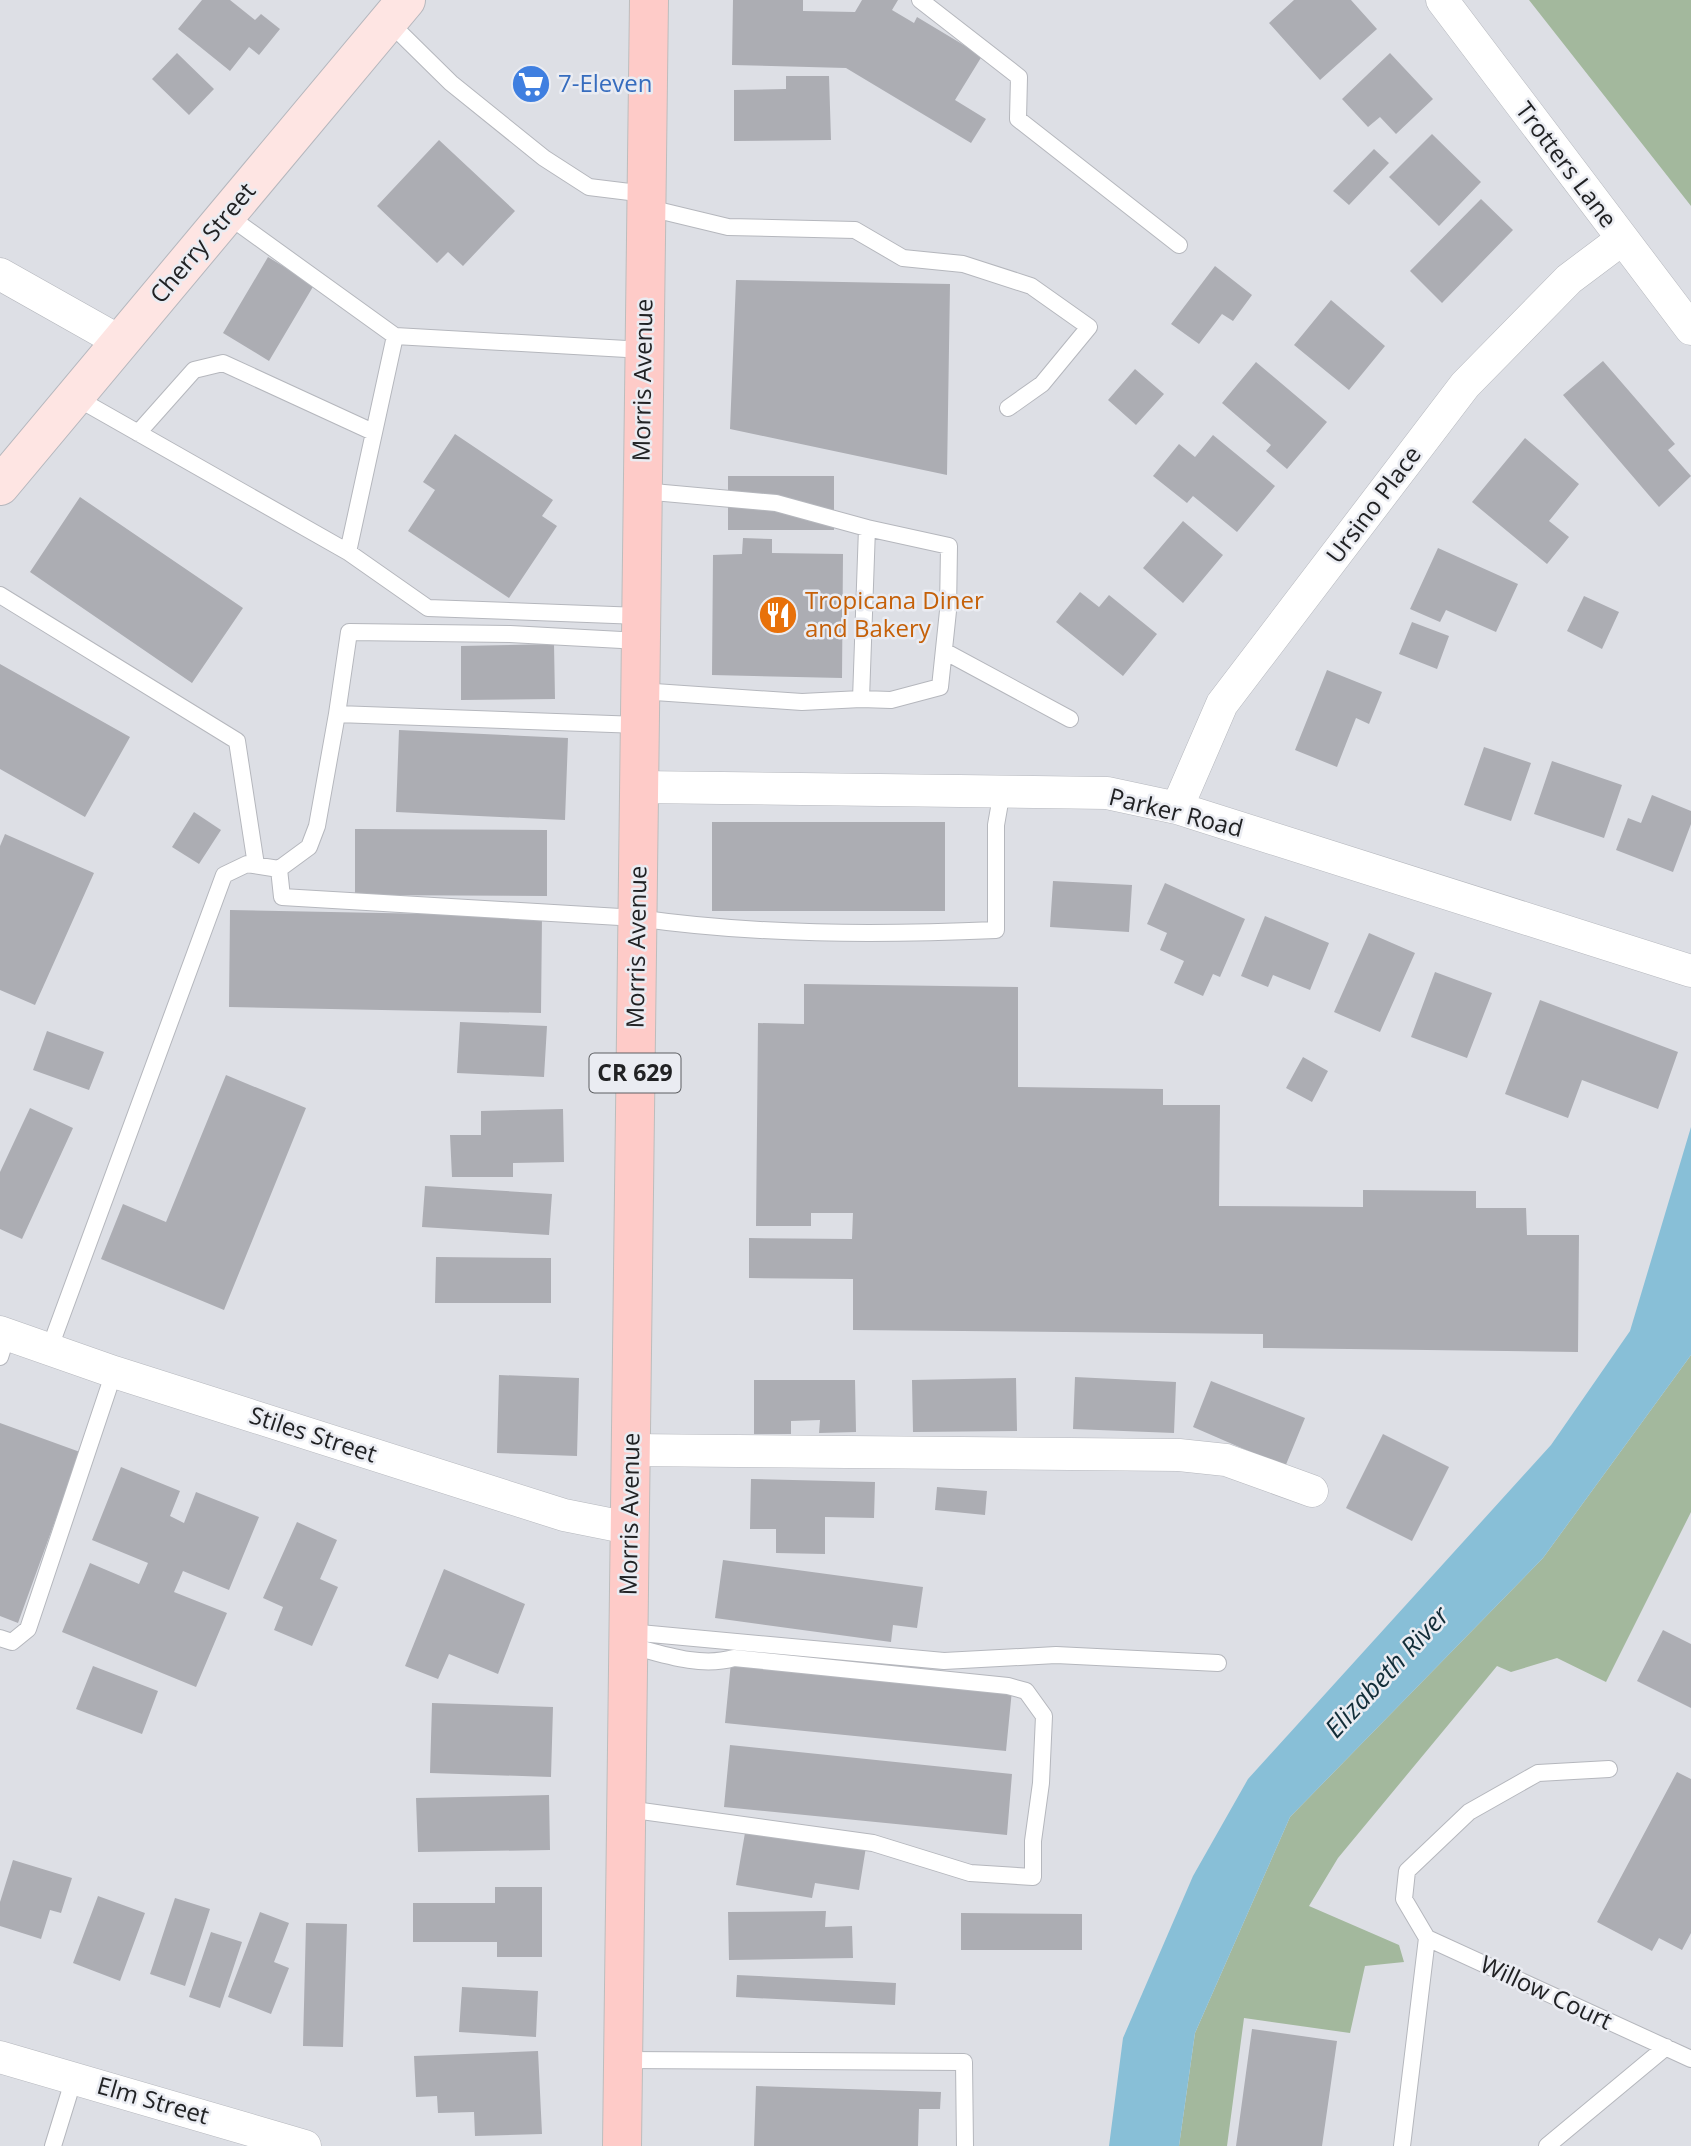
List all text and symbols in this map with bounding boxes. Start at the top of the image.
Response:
supermarket icon: 7-Eleven [510,63,552,105]
place label: 7-Eleven [558,66,653,99]
street label: Trotters Lane [1509,94,1625,234]
street label: Cherry Street [142,175,262,309]
street label: Morris Avenue [624,298,659,462]
street label: Ursino Place [1318,439,1428,570]
place label: Tropicana Diner and Bakery [805,583,984,644]
restaurant icon: Tropicana Diner and Bakery [757,594,799,636]
street label: Parker Road [1106,779,1247,844]
street label: Morris Avenue [618,865,653,1029]
road number: CR 629 [590,1054,680,1092]
street label: Stiles Street [246,1397,381,1470]
street label: Morris Avenue [611,1432,646,1596]
water label: Elizabeth River [1316,1596,1458,1745]
street label: Willow Court [1475,1947,1618,2037]
street label: Elm Street [94,2068,213,2131]

